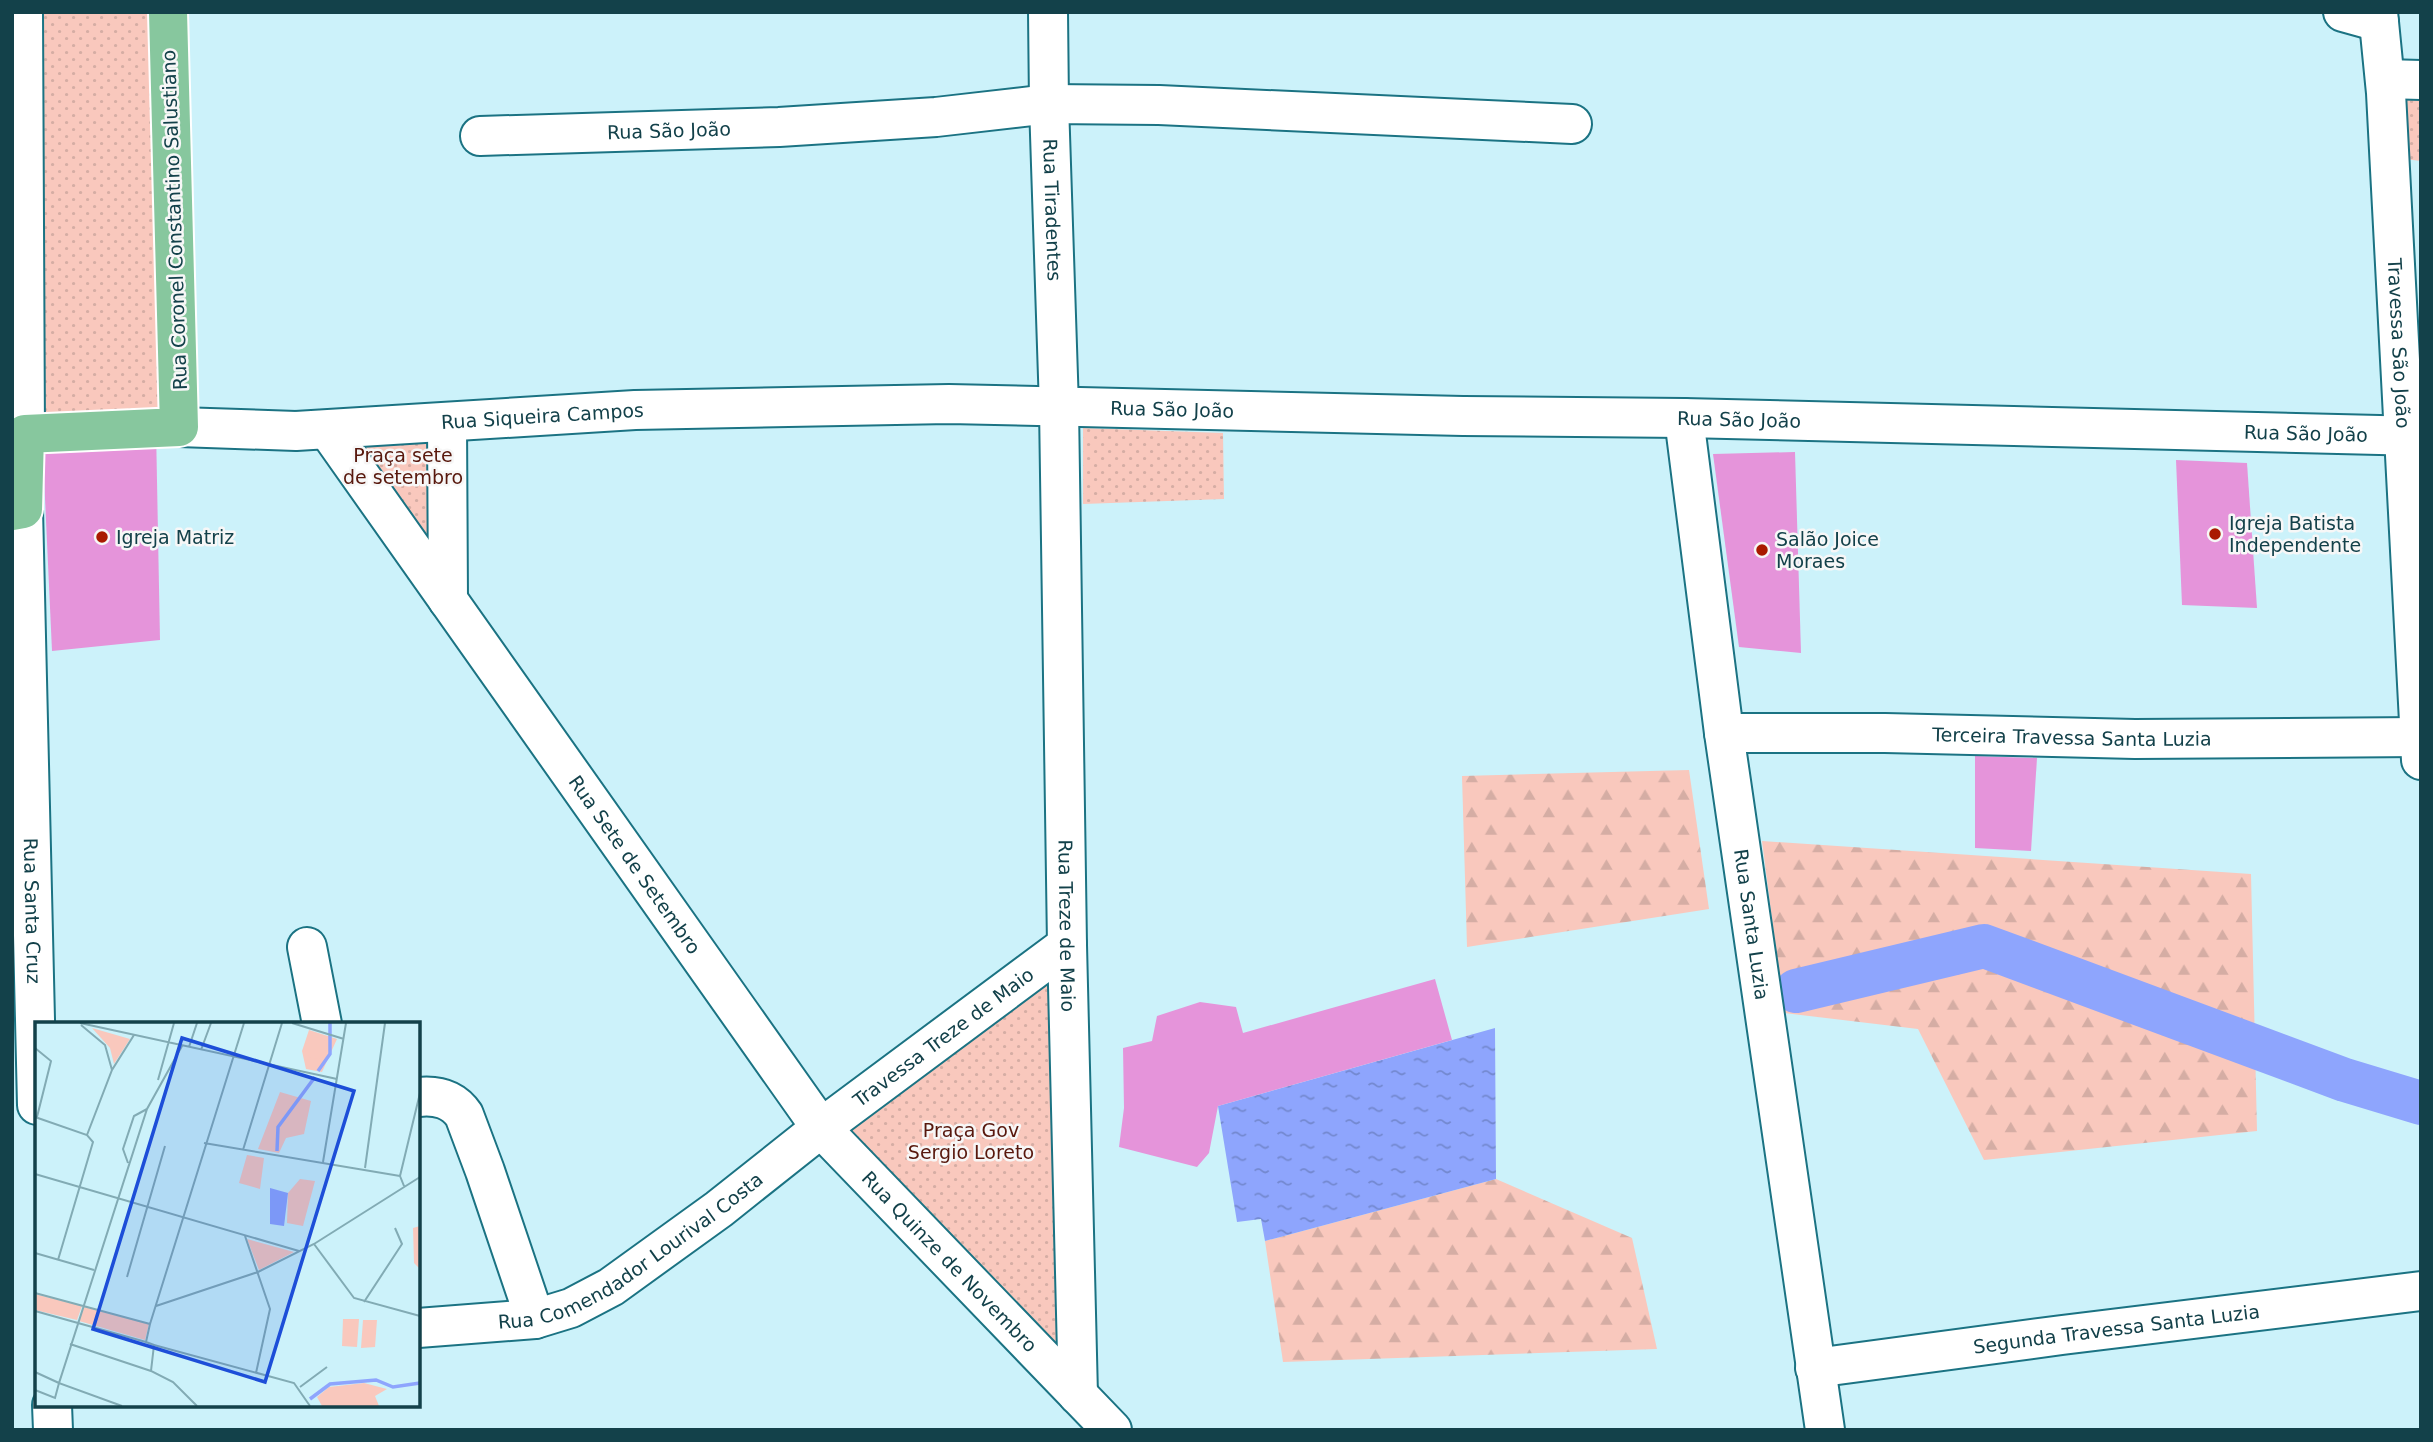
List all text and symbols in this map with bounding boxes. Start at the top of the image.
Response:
street label: Rua Coronel Constantino Salustiano [157,50,191,390]
street label: Rua São João [607,117,731,143]
street label: Rua Tiradentes [1039,138,1066,282]
street label: Travessa São João [2384,256,2415,429]
street label: Rua São João [1110,397,1234,422]
street label: Rua Siqueira Campos [440,399,644,433]
street label: Rua São João [1677,407,1801,432]
street label: Rua São João [2244,421,2368,446]
park label: Praça sete de setembro [343,444,463,488]
place label: Igreja Batista Independente [2229,512,2361,556]
place label: Igreja Matriz [116,526,234,548]
marker: Igreja Batista Independente [2207,526,2223,542]
place label: Salão Joice Moraes [1776,528,1879,572]
marker: Igreja Matriz [94,529,110,545]
marker: Salão Joice Moraes [1754,542,1770,558]
street label: Terceira Travessa Santa Luzia [1931,723,2212,750]
street label: Rua Sete de Setembro [564,771,705,958]
street label: Rua Santa Cruz [20,838,45,984]
street label: Rua Treze de Maio [1054,839,1080,1012]
street label: Rua Santa Luzia [1730,848,1774,1001]
street label: Travessa Treze de Maio [848,963,1038,1112]
inset map [35,1022,420,1407]
park label: Praça Gov Sergio Loreto [908,1119,1034,1163]
street label: Rua Quinze de Novembro [858,1167,1042,1356]
street label: Rua Comendador Lourival Costa [497,1168,767,1333]
street label: Segunda Travessa Santa Luzia [1972,1300,2261,1358]

